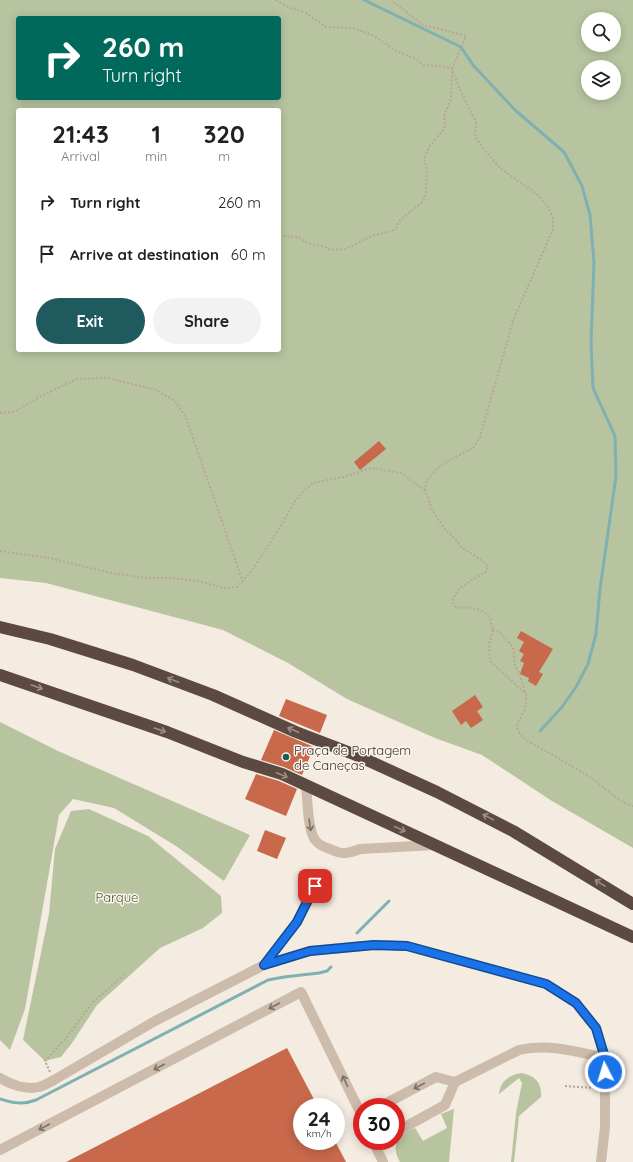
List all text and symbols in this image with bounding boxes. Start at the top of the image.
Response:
map controls [581,12,621,100]
button: search [581,12,621,52]
text: 260 m [102,29,184,64]
icon: right [36,32,88,84]
button: layers [581,60,621,100]
text: Turn right [102,64,182,87]
text: 21:43 [52,119,109,149]
text: 1 [151,119,161,149]
text: 320 [203,119,245,149]
text: Arrival [61,148,100,164]
text: min [145,148,167,164]
text: m [218,148,230,164]
icon: right [36,191,58,213]
text: Turn right [70,193,141,212]
text: 260 m [218,193,261,212]
icon: arrive [36,243,58,265]
text: Arrive at destination [70,245,219,264]
text: 60 m [231,245,266,264]
button: Exit [36,298,145,344]
button: Share [153,298,261,344]
one-way arrow [167,676,179,684]
one-way arrow [31,684,43,692]
one-way arrow [287,726,299,733]
one-way arrow [153,727,166,734]
place label: Praça de Portagem de Caneças [294,742,411,773]
marker: Praça de Portagem de Caneças [281,752,291,762]
one-way arrow [275,771,287,779]
one-way arrow [482,813,494,821]
one-way arrow [307,818,315,831]
one-way arrow [394,826,406,833]
pin [298,869,332,903]
icon: arrive [304,875,326,897]
one-way arrow [594,879,606,887]
park label: Parque [96,889,138,905]
one-way arrow [268,1003,280,1010]
position arrow [584,1051,626,1093]
one-way arrow [153,1063,165,1071]
one-way arrow [341,1076,348,1088]
one-way arrow [413,1083,425,1091]
speed limit sign: 30 [353,1098,405,1150]
text: 24 [307,1106,331,1131]
one-way arrow [38,1124,50,1131]
text: km/h [306,1127,332,1140]

